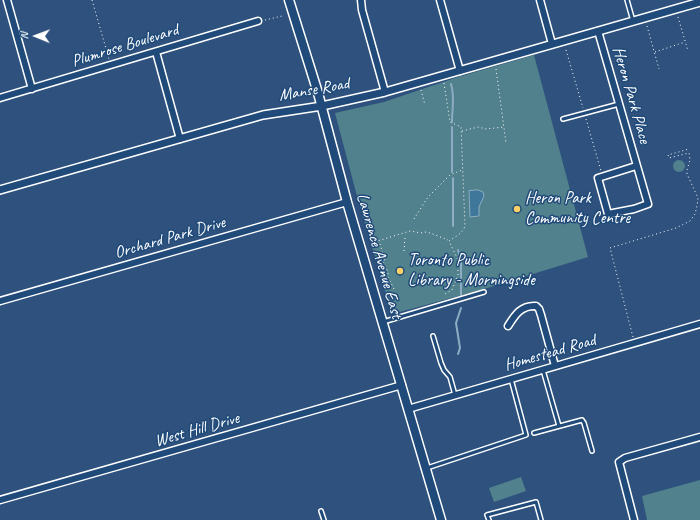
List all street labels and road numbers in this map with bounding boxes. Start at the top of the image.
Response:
street label: Plumrose Boulevard [69,20,181,72]
street label: Heron Park Place [607,44,655,146]
street label: Manse Road [277,74,351,106]
street label: Lawrence Avenue East [351,191,407,321]
street label: Orchard Park Drive [112,212,228,264]
street label: Homestead Road [502,330,598,376]
street label: West Hill Drive [152,408,242,452]

